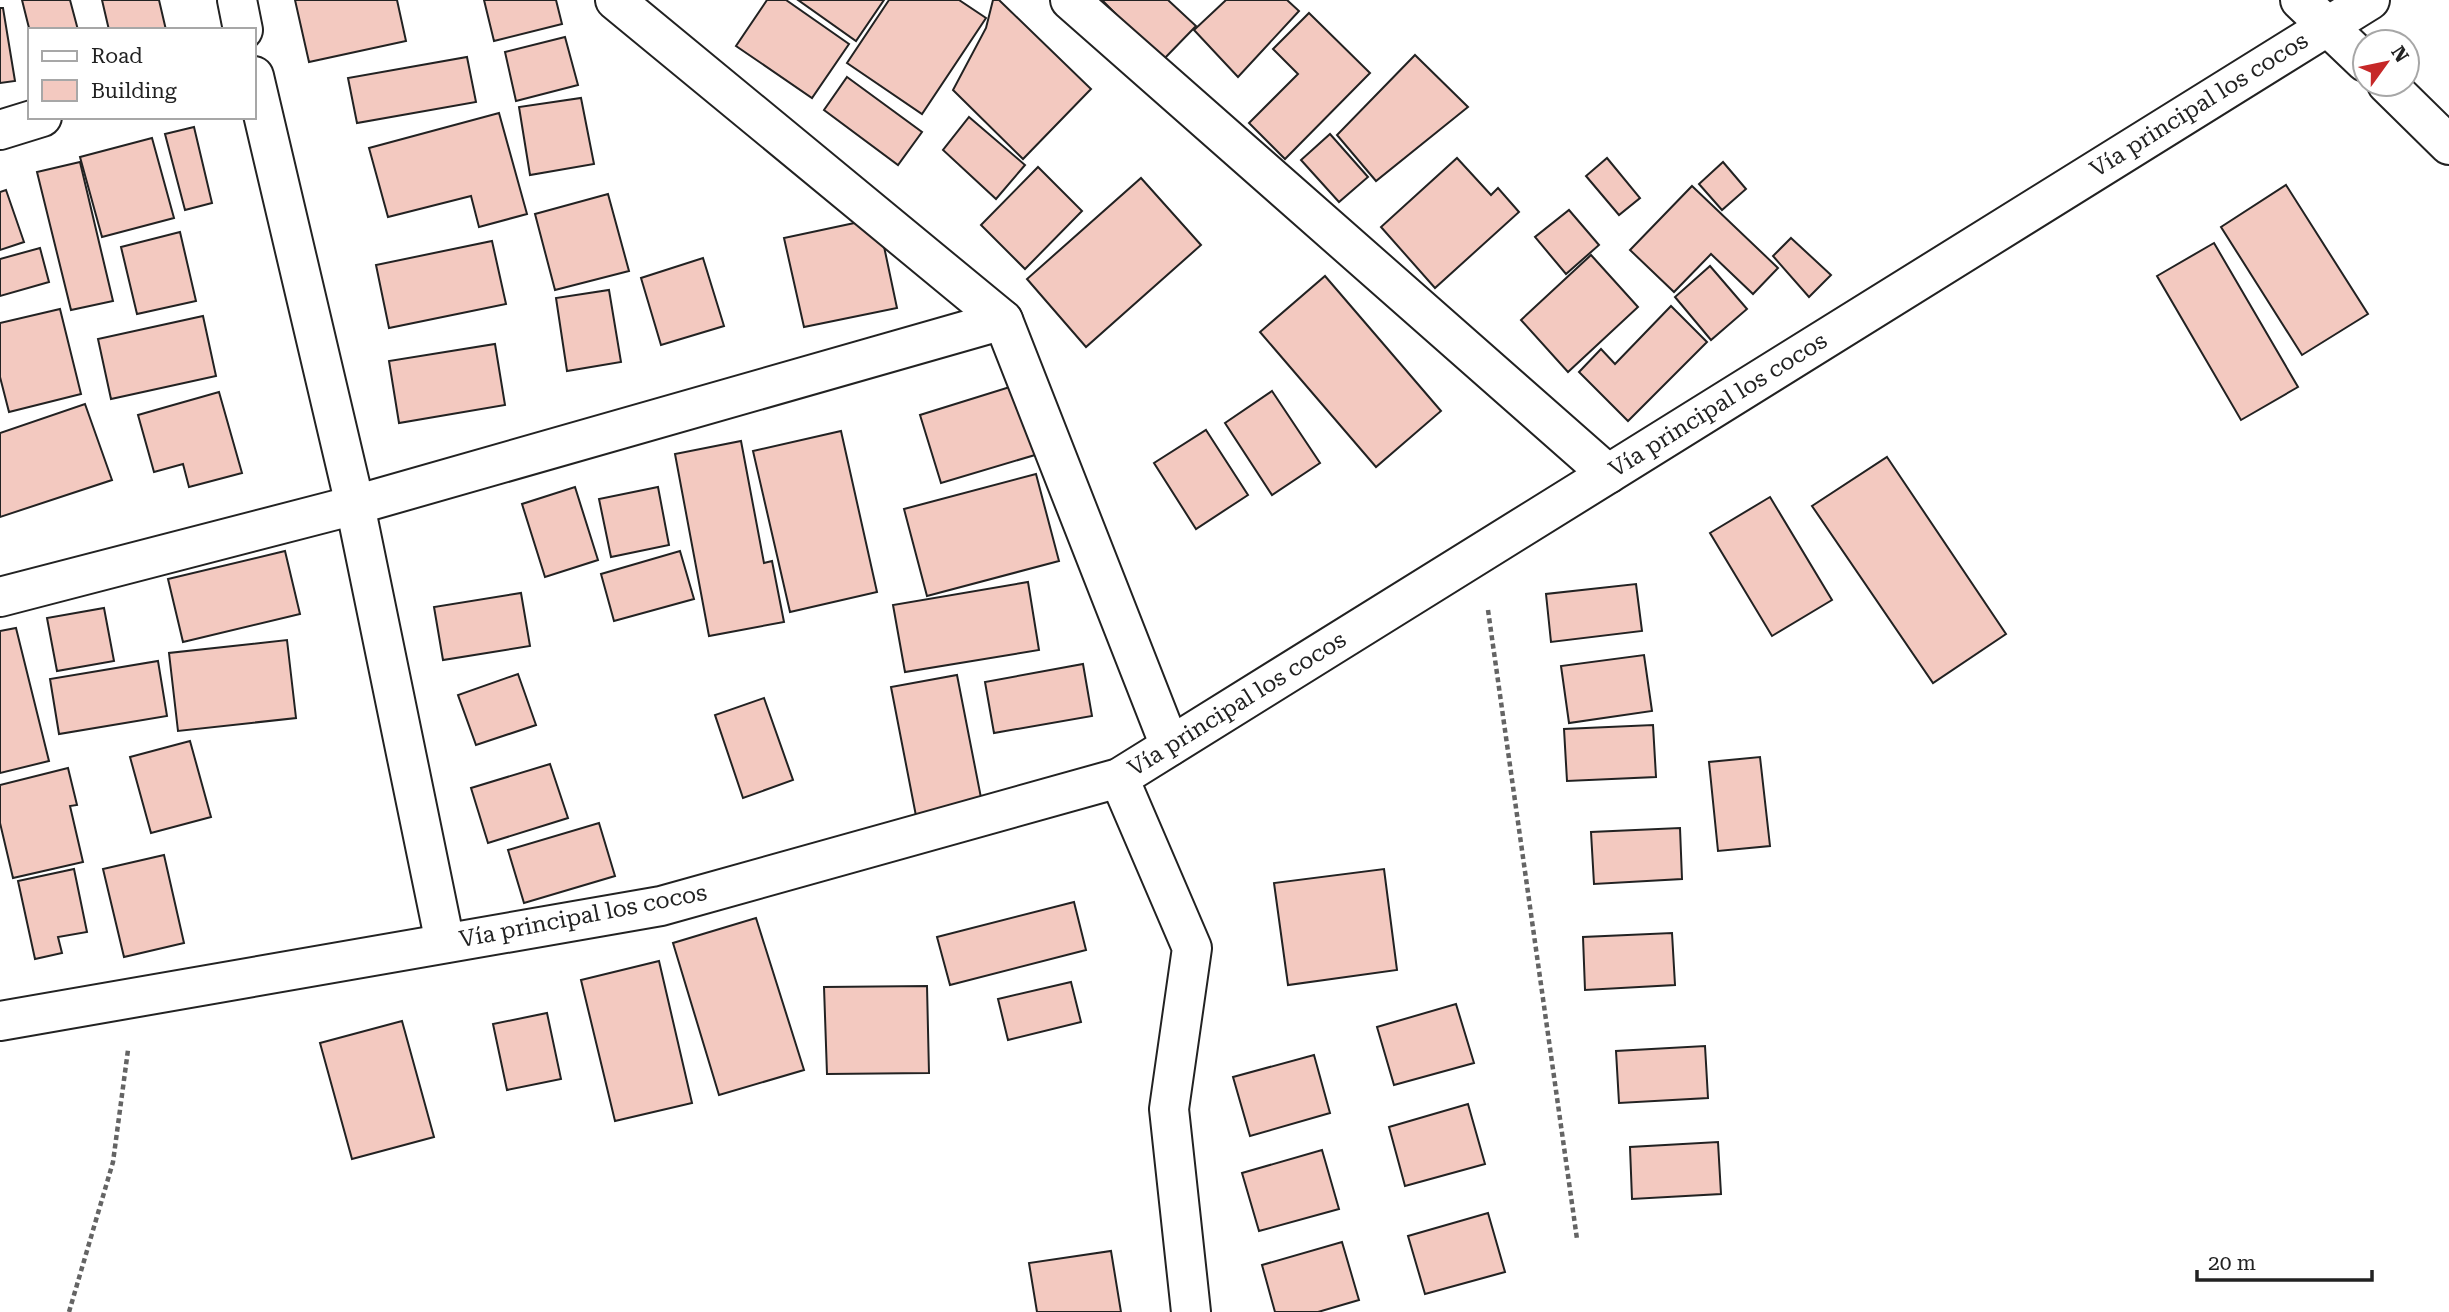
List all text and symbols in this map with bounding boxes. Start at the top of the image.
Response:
street label: Vía principal los cocos [2085,27,2313,183]
legend [28,28,256,119]
north arrow [2351,28,2421,98]
text: N [2386,42,2414,67]
text: Road [91,44,143,68]
text: Building [91,79,177,103]
street label: Vía principal los cocos [1604,327,1832,483]
street label: Vía principal los cocos [1123,626,1351,782]
street label: Vía principal los cocos [457,879,709,953]
scale bar [2197,1238,2372,1282]
text: 20 m [2208,1251,2256,1275]

